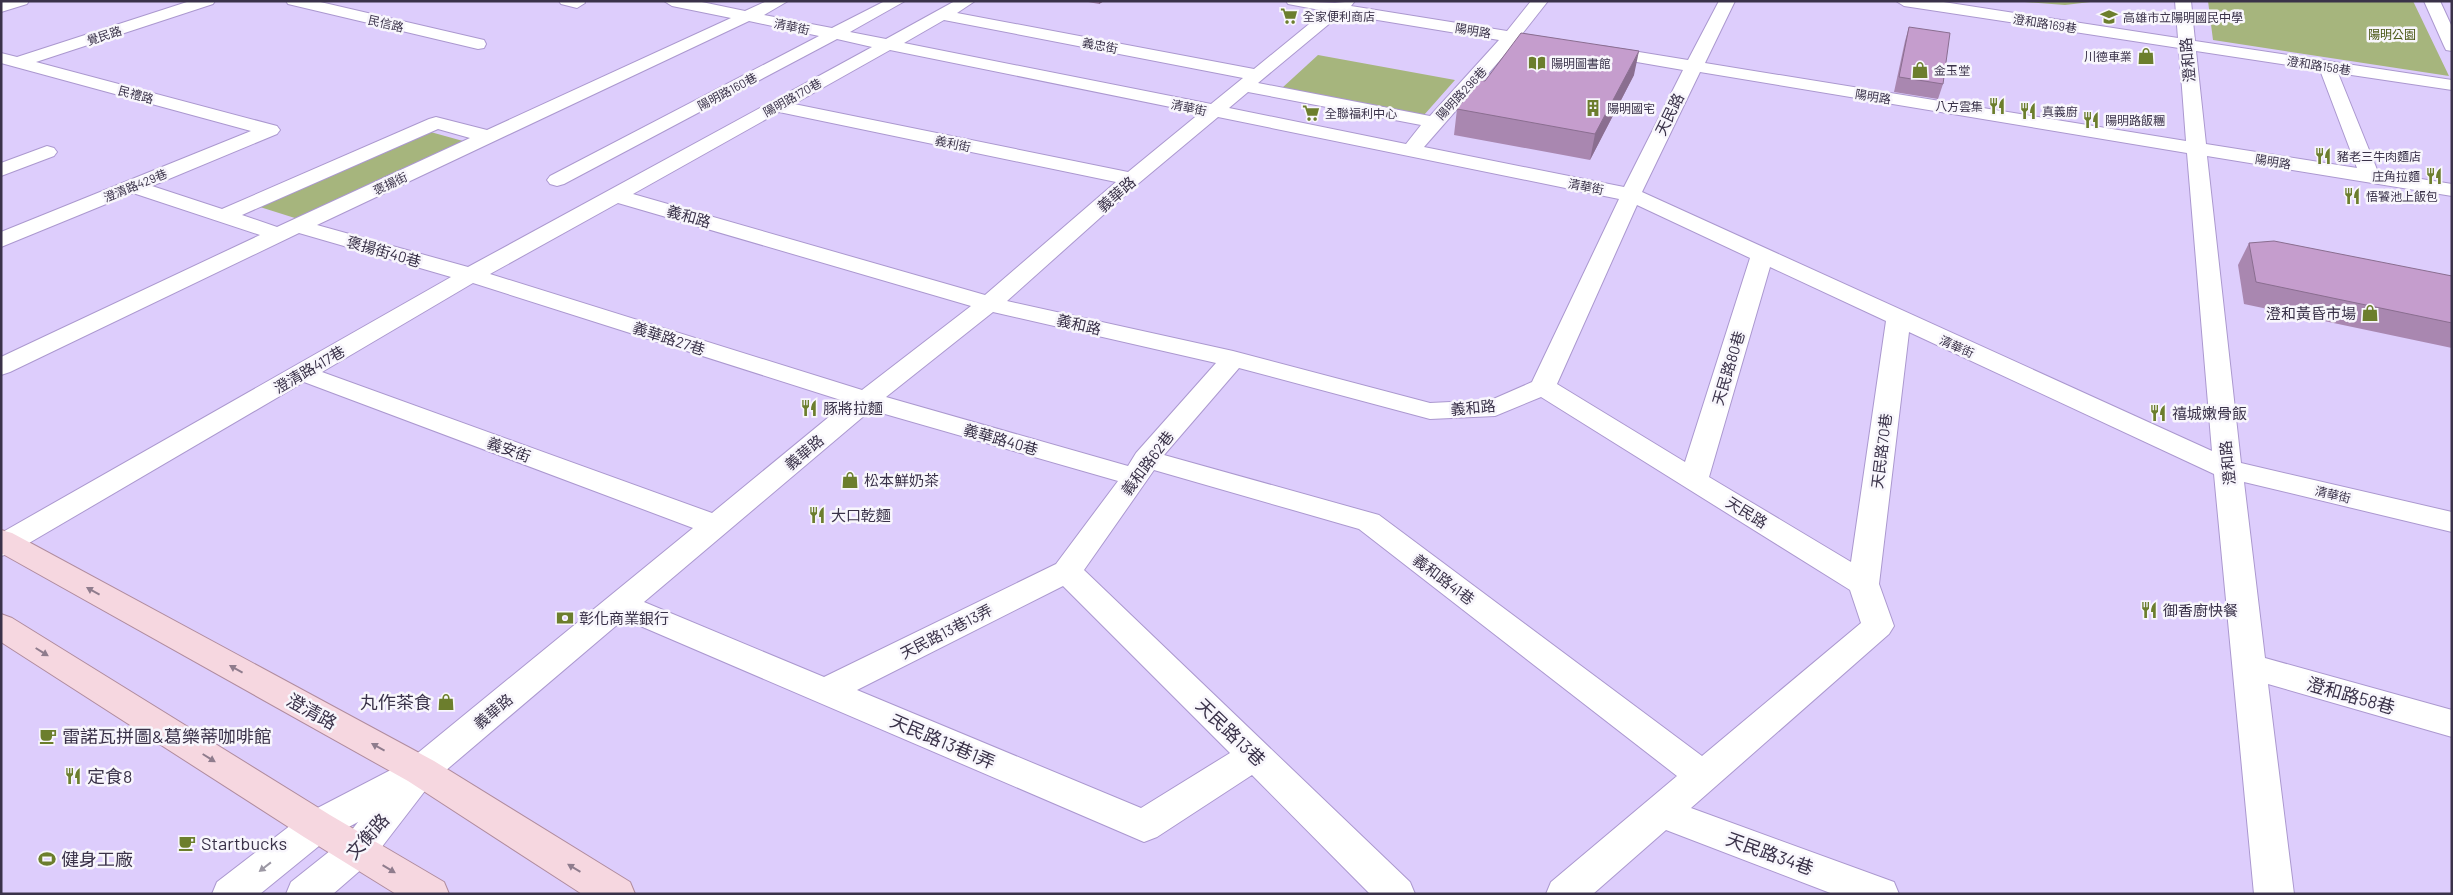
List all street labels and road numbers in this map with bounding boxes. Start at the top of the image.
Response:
street label: 澄和路169巷 [2012,11,2078,35]
street label: 民信路 [367,12,405,34]
street label: 清華街 [773,15,811,37]
street label: 陽明路 [1454,20,1492,40]
street label: 覺民路 [85,23,123,47]
street label: 義忠街 [1081,35,1119,55]
street label: 澄和路 [2176,37,2198,83]
street label: 澄和路158巷 [2286,53,2352,77]
street label: 陽明路296巷 [1433,64,1489,122]
street label: 陽明路160巷 [695,70,759,112]
street label: 陽明路170巷 [760,75,824,119]
street label: 民禮路 [117,83,155,105]
street label: 陽明路 [1854,86,1892,106]
street label: 天民路 [1651,90,1687,138]
street label: 清華街 [1170,96,1208,118]
street label: 義利街 [934,132,972,154]
street label: 陽明路 [2254,151,2292,171]
street label: 澄清路429巷 [101,166,169,204]
street label: 褒揚街 [371,169,409,197]
street label: 義華路 [1093,172,1139,216]
street label: 清華街 [1567,176,1605,196]
street label: 義和路 [665,201,713,231]
street label: 褒揚街40巷 [345,232,423,270]
street label: 義和路 [1055,310,1103,338]
street label: 義華路27巷 [630,318,708,358]
street label: 天民路80巷 [1708,329,1748,407]
street label: 清華街 [1938,332,1976,360]
street label: 澄清路417巷 [270,341,348,397]
street label: 義和路 [1450,396,1496,418]
street label: 天民路70巷 [1867,412,1895,490]
street label: 義華路40巷 [962,420,1040,458]
street label: 義和路62巷 [1117,427,1177,499]
street label: 義華路 [781,431,827,473]
street label: 義安街 [485,433,533,465]
street label: 澄和路 [2216,440,2238,486]
street label: 清華街 [2314,483,2352,505]
street label: 天民路 [1723,492,1771,532]
street label: 義和路41巷 [1410,550,1478,608]
street label: 天民路13巷13弄 [897,600,995,662]
street label: 澄和路58巷 [2304,672,2398,718]
street label: 澄清路 [283,688,341,734]
street label: 義華路 [470,690,516,732]
street label: 天民路13巷 [1192,694,1270,770]
street label: 天民路13巷1弄 [887,709,999,773]
street label: 文衡路 [341,809,393,863]
street label: 天民路34巷 [1723,827,1817,879]

